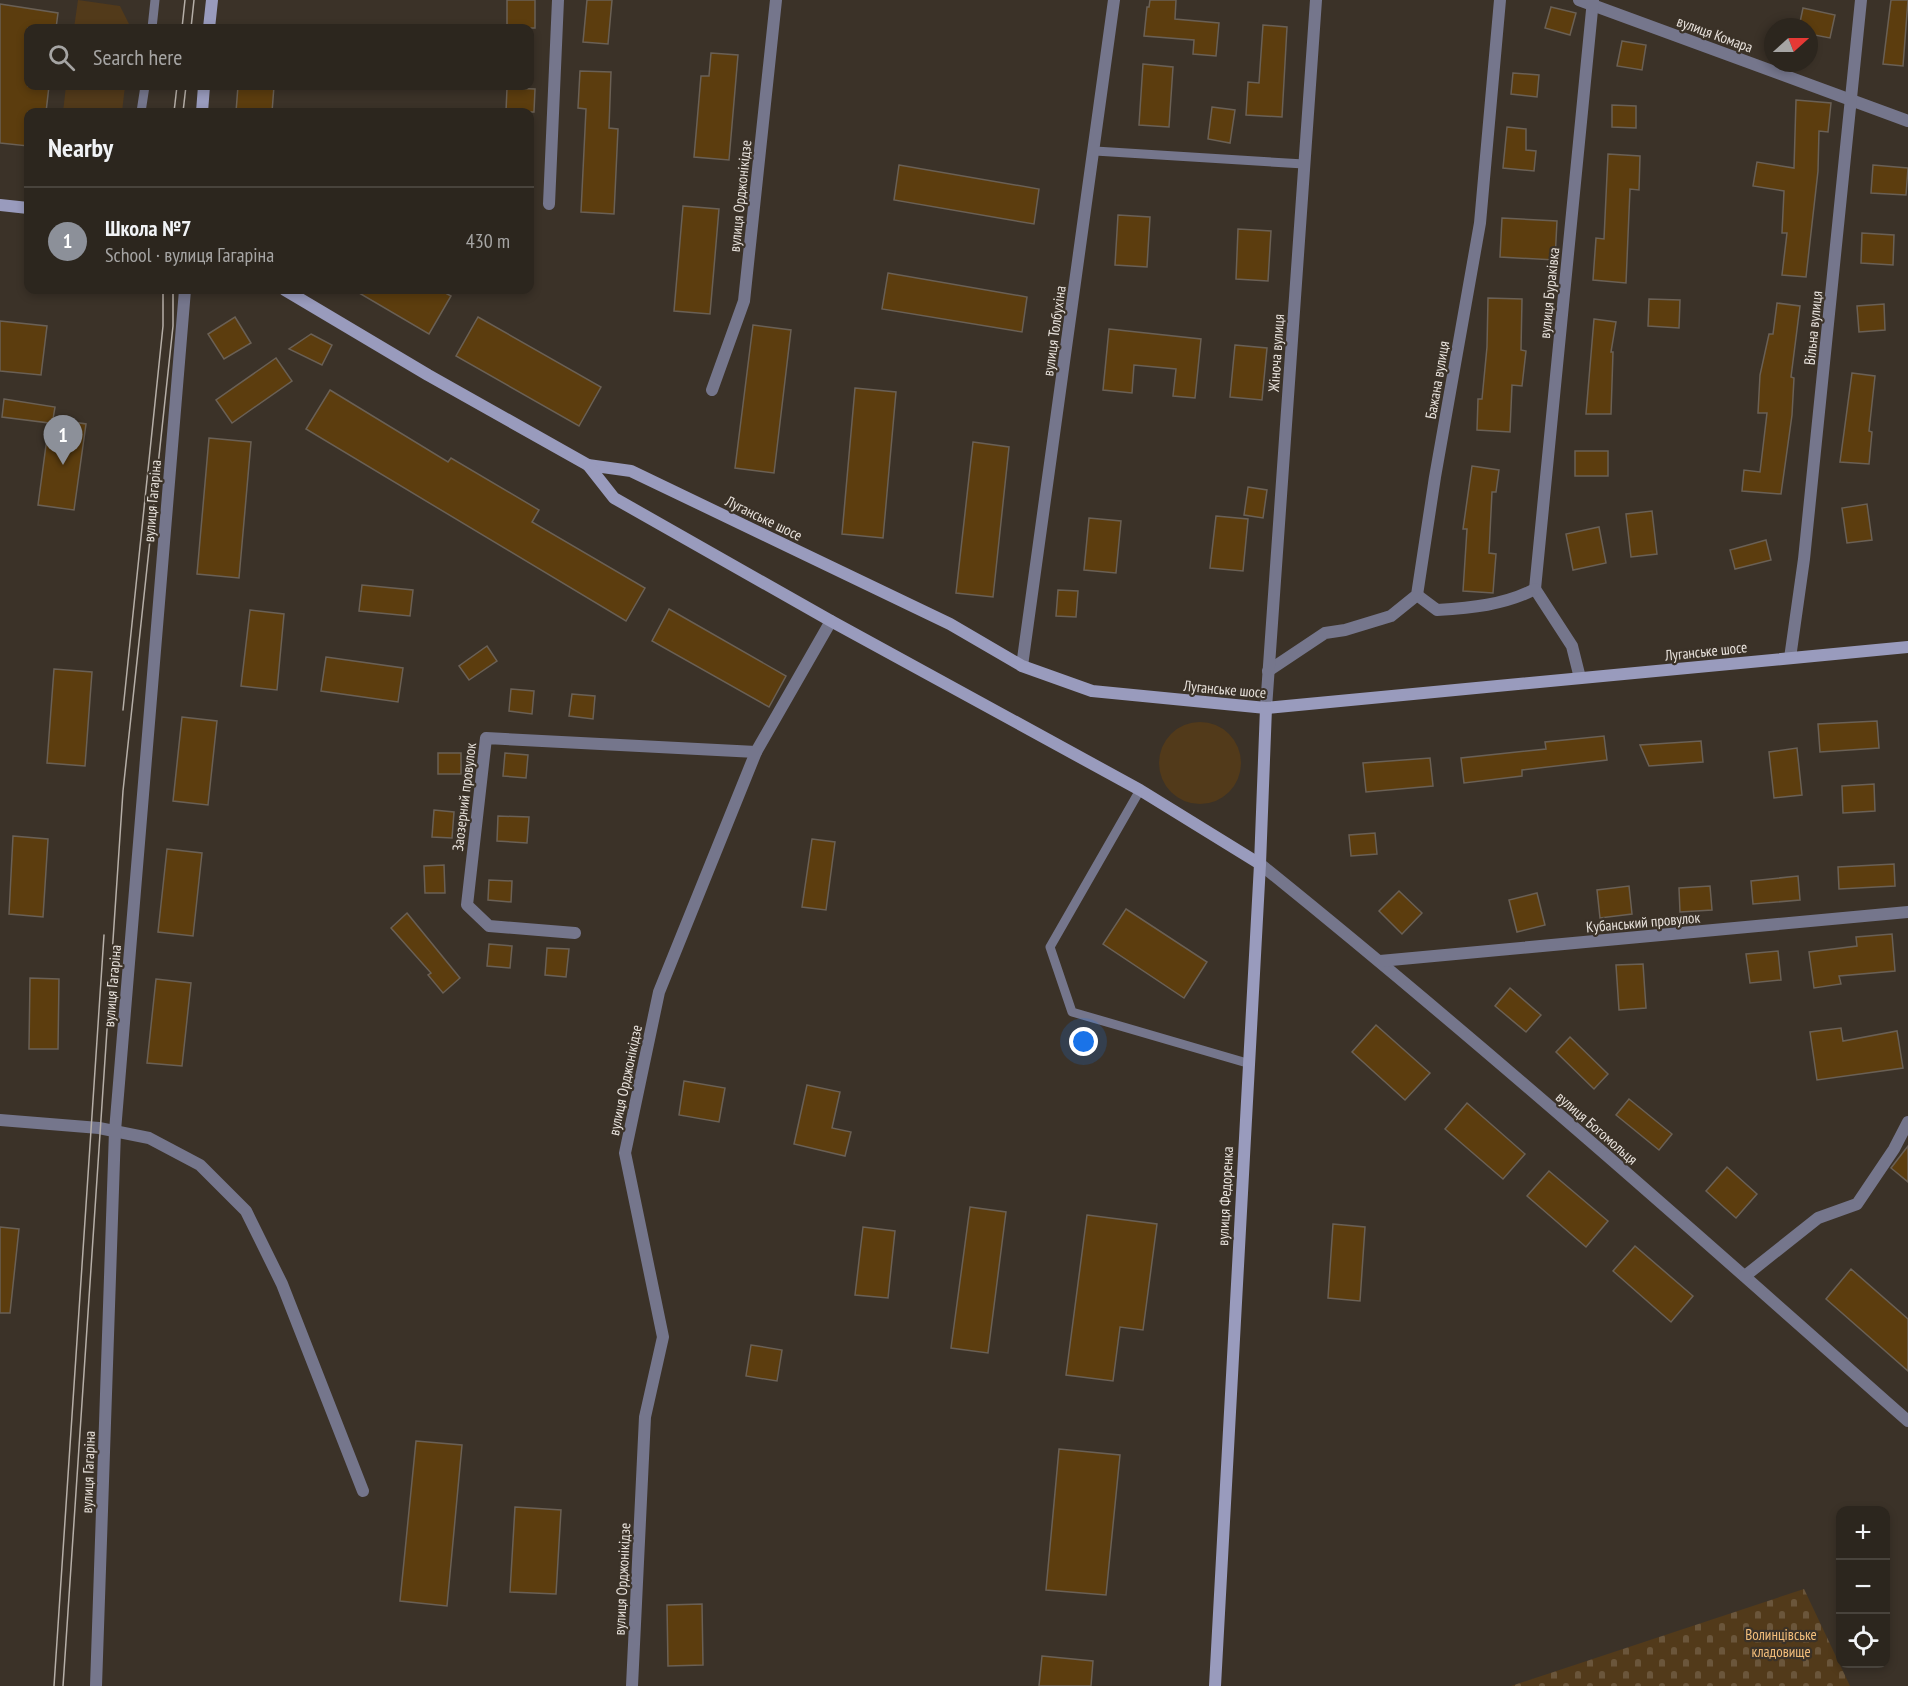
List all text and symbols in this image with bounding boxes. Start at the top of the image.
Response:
street label: вулиця Комара [1674,12,1756,56]
north arrow [1764,18,1818,72]
search box [24,24,534,90]
icon: search [45,41,78,74]
text: Search here [93,43,182,71]
text: Nearby [48,131,113,164]
street label: вулиця Орджонікідзе [725,139,755,253]
text: Школа №7 [105,214,192,242]
text: 1 [63,228,72,254]
text: 430 m [466,228,510,254]
text: School · вулиця Гагаріна [105,242,274,268]
street label: вулиця Бураківка [1535,246,1563,340]
street label: вулиця Толбухіна [1038,285,1070,377]
street label: Вільна вулиця [1800,290,1826,366]
street label: Жіноча вулиця [1264,313,1288,393]
street label: Бажана вулиця [1421,339,1453,421]
pin: 1 [44,416,82,465]
street label: вулиця Гагаріна [139,459,165,543]
street label: Луганське шосе [722,491,805,545]
street label: Луганське шосе [1663,637,1748,665]
street label: Луганське шосе [1182,676,1267,702]
street label: Заозерний провулок [448,741,480,852]
street label: Кубанський провулок [1585,908,1701,936]
street label: вулиця Гагаріна [99,944,125,1028]
street label: вулиця Орджонікідзе [604,1023,646,1137]
your location [1069,1027,1098,1056]
street label: вулиця Богомольця [1552,1087,1642,1169]
street label: вулиця Федоренка [1213,1146,1237,1246]
street label: вулиця Гагаріна [77,1430,99,1514]
map controls [1836,1506,1890,1668]
button: + [1836,1506,1890,1560]
street label: вулиця Орджонікідзе [610,1522,634,1636]
button: − [1836,1560,1890,1614]
button: locate [1836,1614,1890,1668]
park label: Волинцівське кладовище [1745,1625,1817,1661]

